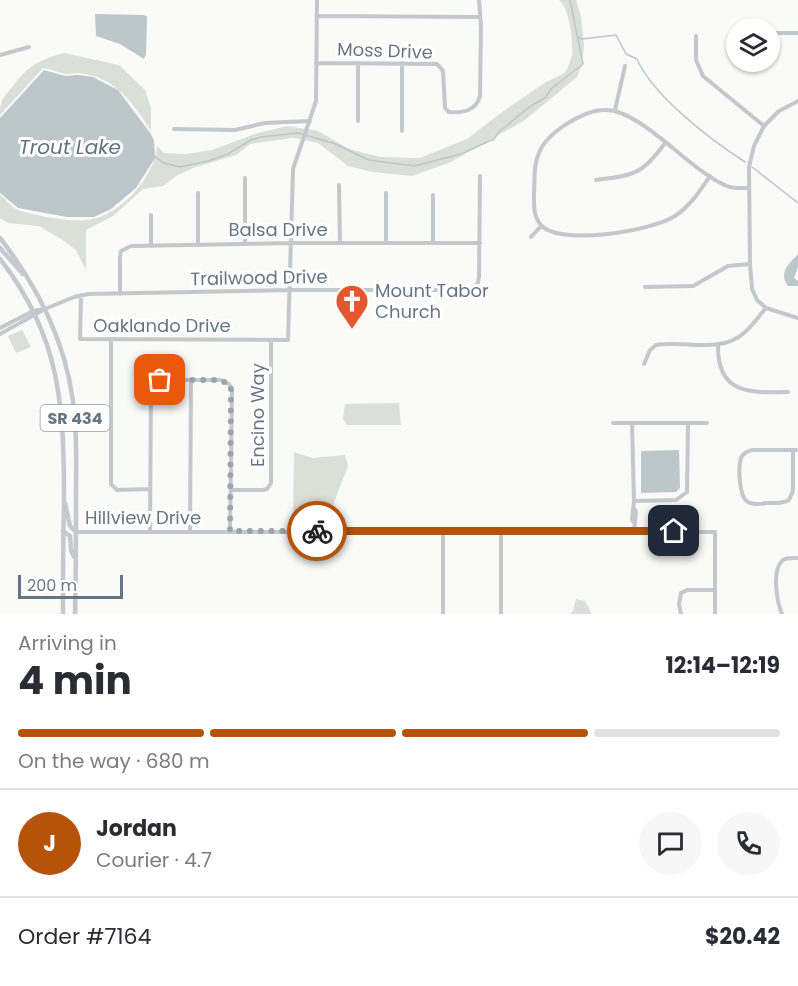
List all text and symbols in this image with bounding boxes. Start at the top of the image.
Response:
map controls [726,18,780,72]
button: layers [726,18,780,72]
street label: Moss Drive [337,36,433,65]
water label: Trout Lake [19,133,121,161]
street label: Balsa Drive [228,217,328,242]
street label: Trailwood Drive [190,264,328,291]
place label: Mount Tabor Church [375,278,489,324]
church icon: Mount Tabor Church [334,283,370,330]
street label: Oaklando Drive [93,313,231,338]
pin [134,354,185,405]
icon: bag [143,363,176,396]
street label: Encino Way [245,363,270,467]
road number: SR 434 [40,405,110,431]
courier [287,501,347,561]
street label: Hillview Drive [85,505,201,530]
pin [648,505,699,556]
icon: home [657,514,690,547]
icon: bike [301,515,334,548]
scale bar [18,572,123,600]
text: 200 m [27,574,77,597]
text: Arriving in [18,629,117,657]
text: 12:14–12:19 [666,650,780,681]
text: 4 min [18,653,132,708]
text: On the way · 680 m [18,747,210,775]
button: chat [639,812,702,875]
button: phone [717,812,780,875]
text: Jordan [96,813,177,844]
text: J [43,828,56,859]
text: Courier · 4.7 [96,846,212,874]
text: Order #7164 [18,921,151,952]
text: $20.42 [705,921,780,952]

